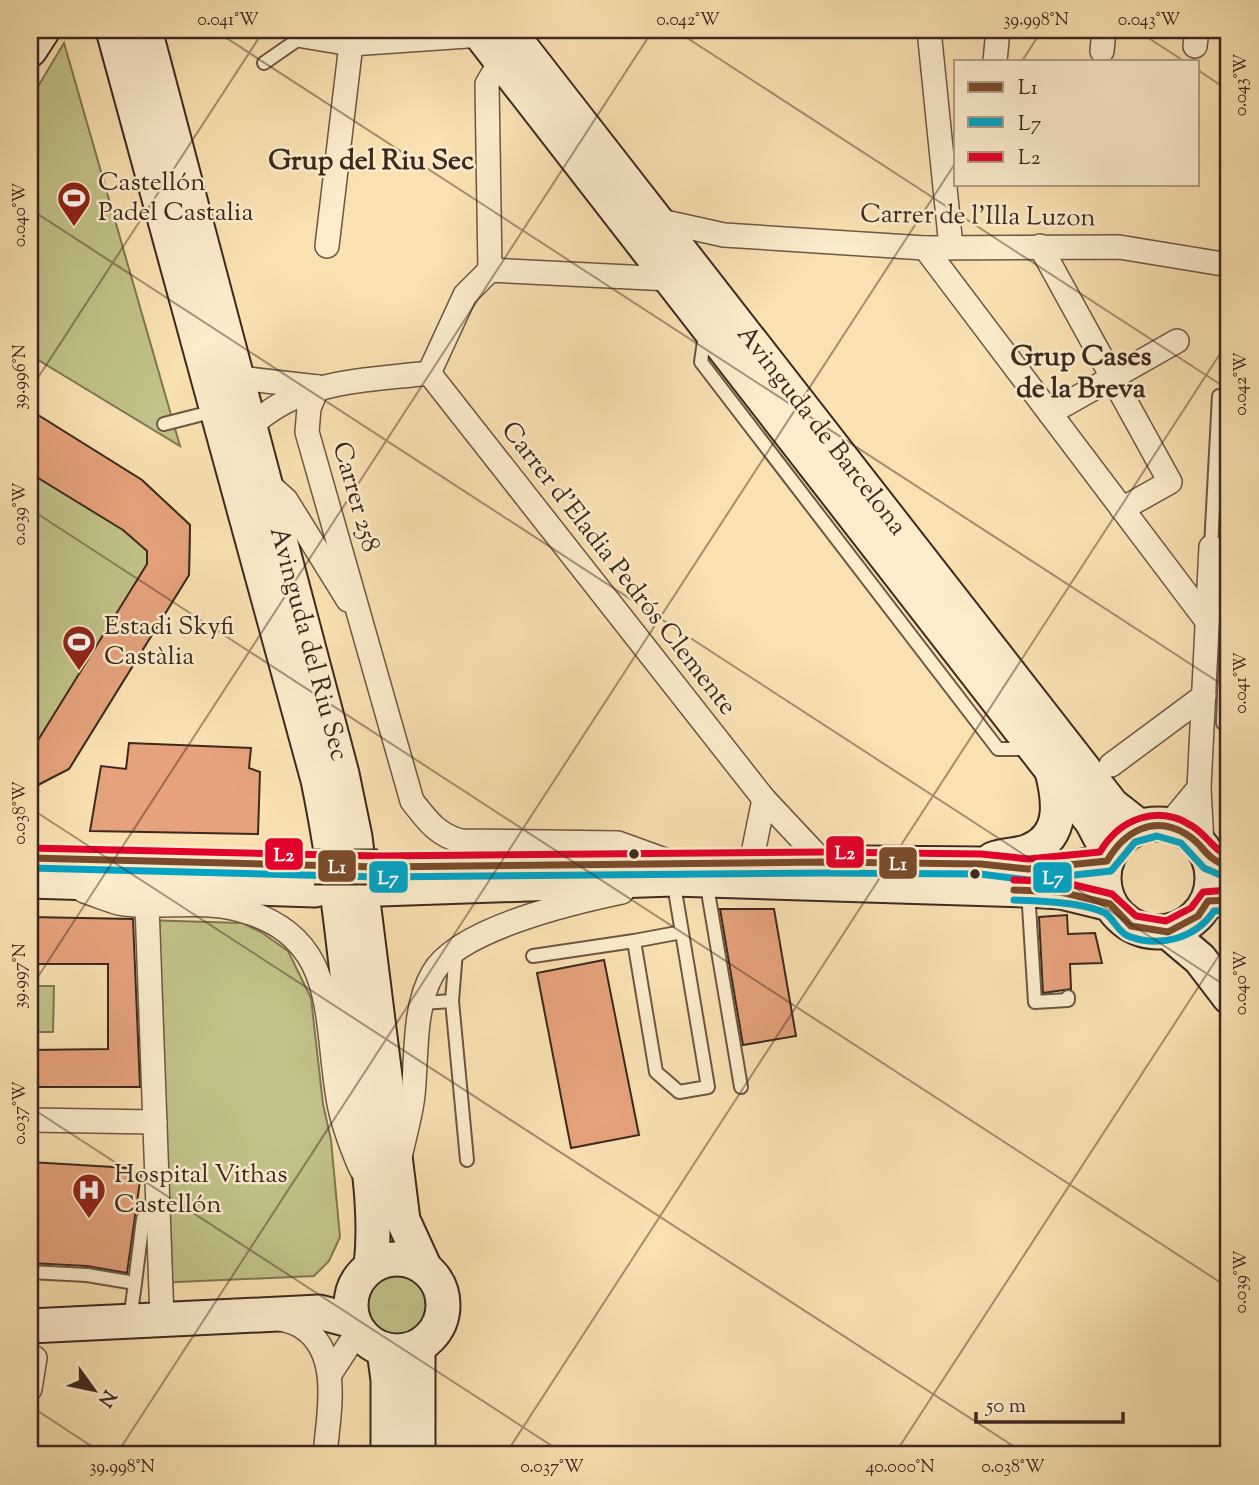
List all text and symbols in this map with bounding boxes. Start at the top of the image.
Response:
text: 0.041°W [197,8,259,34]
text: 0.042°W [656,8,720,34]
text: 39.998°N [1003,8,1069,34]
text: 0.043°W [1118,8,1180,34]
text: 0.043°W [1229,54,1255,116]
legend [954,60,1200,186]
text: L1 [1018,74,1038,104]
text: L7 [1018,110,1042,140]
district label: Grup del Riu Sec [268,142,474,182]
text: L2 [1018,144,1041,174]
place label: Castellón Padel Castalia [98,165,253,232]
sports icon: Castellón Padel Castalia [55,179,93,228]
text: 0.040°W [8,183,34,247]
street label: Carrer de l'Illa Luzon [860,196,1096,238]
street label: Avinguda de Barcelona [727,318,915,544]
district label: Grup Cases de la Breva [1010,338,1152,410]
text: 39.996°N [8,344,34,410]
text: 0.042°W [1229,352,1255,416]
street label: Carrer d'Eladia Pedrós Clemente [491,414,745,724]
street label: Carrer 258 [322,437,388,557]
text: 0.039°W [8,483,34,545]
street label: Avinguda del Riu Sec [259,523,357,765]
place label: Estadi Skyfi Castàlia [104,609,234,676]
sports icon: Estadi Skyfi Castàlia [60,623,98,672]
text: 0.041°W [1229,652,1255,714]
text: 0.038°W [8,781,34,845]
line badge: L2 [825,835,865,869]
line badge: L2 [264,837,304,871]
text: L2 [835,841,855,868]
text: L2 [274,843,294,870]
line badge: L1 [878,846,918,880]
unlabelled marker [627,847,641,861]
line badge: L1 [317,849,357,883]
text: L1 [889,852,907,879]
text: L1 [328,855,346,882]
line badge: L7 [368,860,409,894]
line badge: L7 [1032,861,1073,894]
text: L7 [378,866,399,893]
text: L7 [1043,866,1064,893]
unlabelled marker [968,867,982,881]
text: 39.997°N [8,943,34,1009]
text: 0.040°W [1229,951,1255,1015]
text: 0.037°W [8,1081,34,1145]
place label: Hospital Vithas Castellón [114,1157,287,1224]
hospital icon: Hospital Vithas Castellón [70,1171,108,1220]
text: 0.039°W [1229,1251,1255,1313]
north arrow [60,1356,130,1426]
scale bar [976,1380,1122,1424]
text: N [91,1384,122,1412]
text: 50 m [985,1392,1026,1422]
text: 39.998°N [89,1455,155,1481]
text: 0.037°W [520,1455,584,1481]
text: 40.000°N [865,1455,935,1481]
text: 0.038°W [981,1455,1045,1481]

